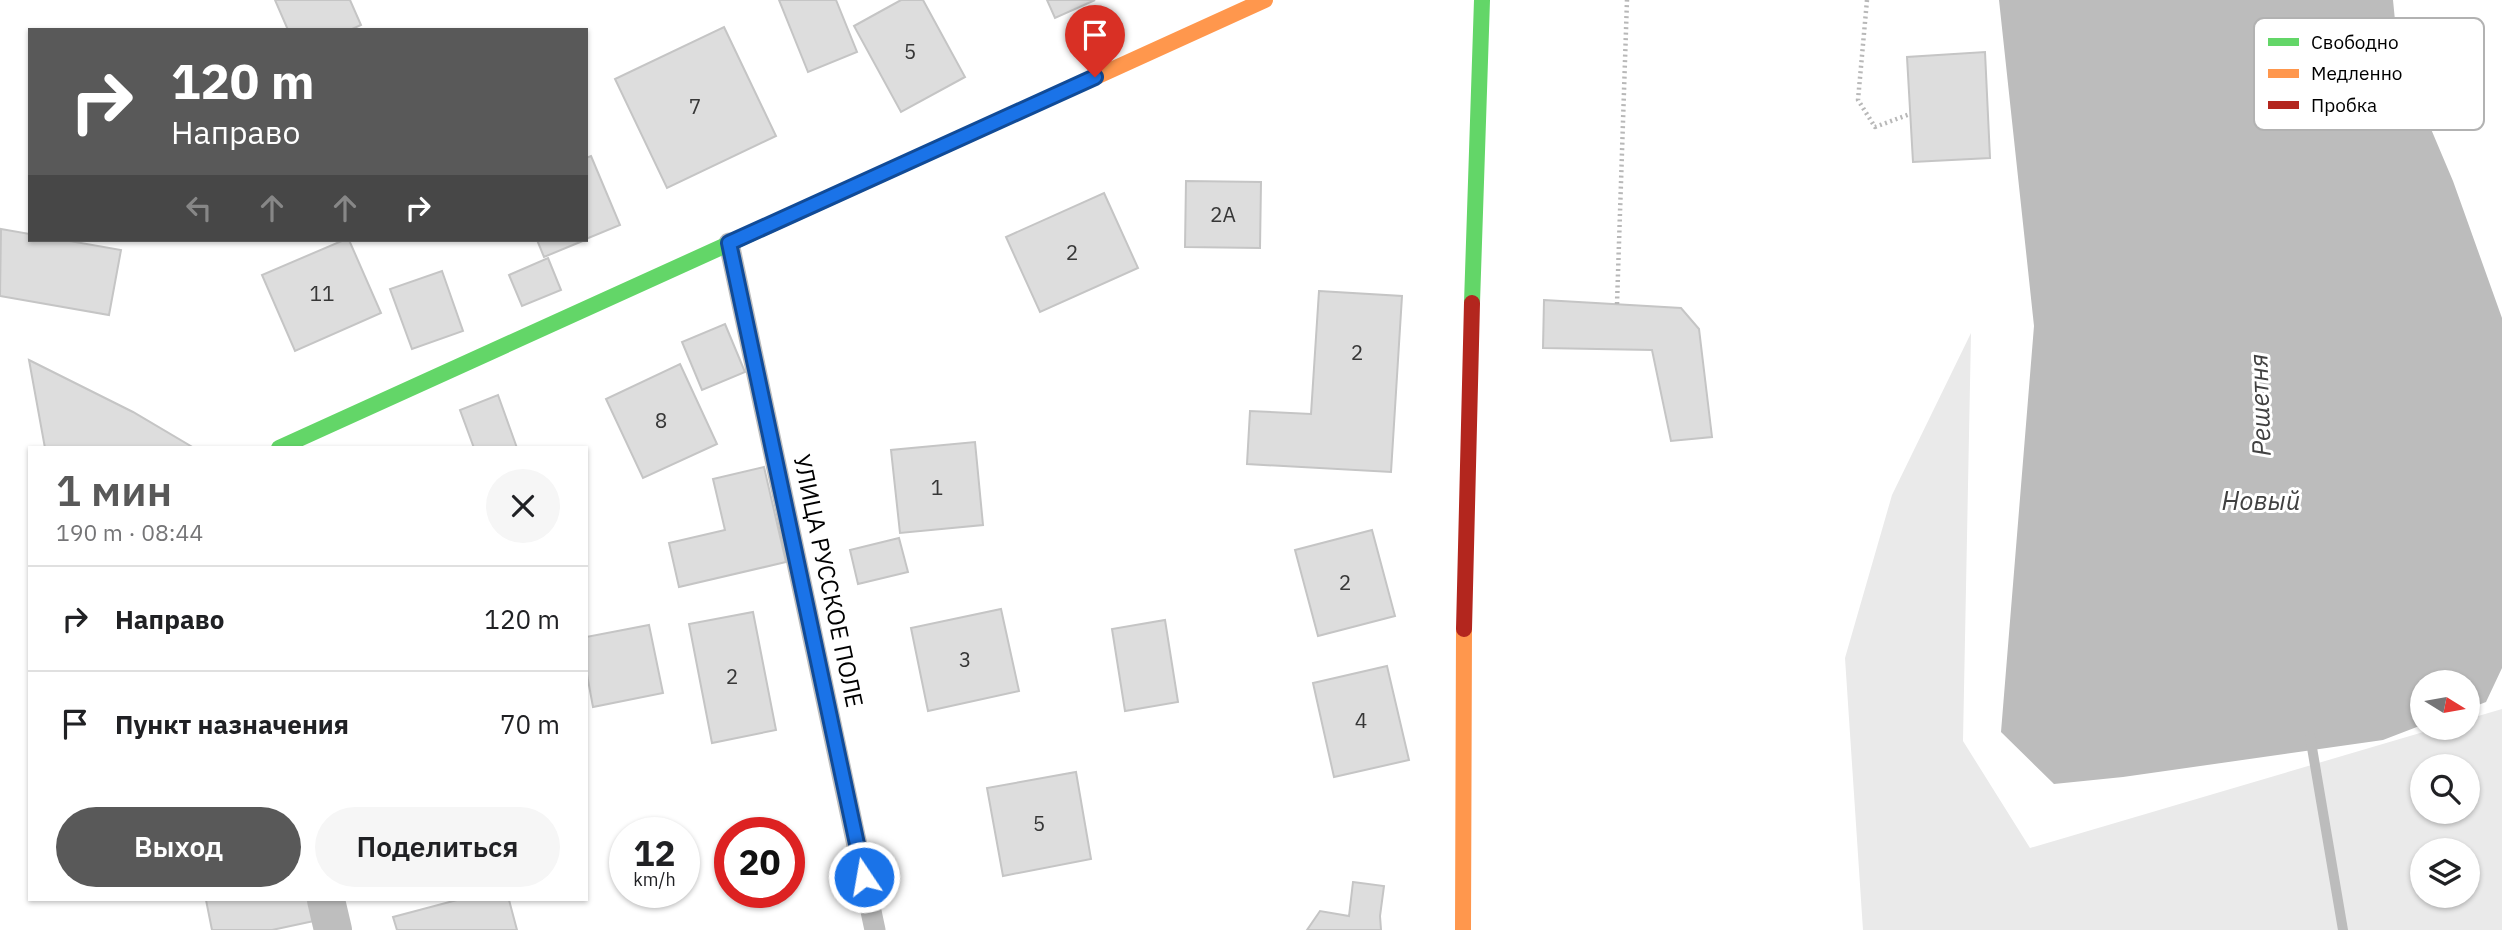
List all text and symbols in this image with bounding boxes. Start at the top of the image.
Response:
pin [1065,5,1125,77]
icon: arrive [1076,16,1114,54]
legend [2254,18,2484,130]
text: Свободно [2311,30,2399,54]
house number: 5 [904,37,916,65]
text: 120 m [171,49,315,112]
icon: right [56,56,147,147]
text: Медленно [2311,61,2402,85]
house number: 7 [689,92,701,120]
text: Пробка [2311,93,2377,117]
text: Направо [171,111,300,153]
icon: left [180,189,218,227]
icon: ahead [253,189,291,227]
icon: ahead [326,189,364,227]
icon: right [399,189,437,227]
house number: 2А [1210,200,1236,228]
house number: 2 [1066,238,1078,266]
house number: 11 [309,279,335,307]
house number: 2 [1351,338,1363,366]
water label: Решетня [2240,353,2278,457]
house number: 8 [655,406,667,434]
street label: УЛИЦА РУССКОЕ ПОЛЕ [787,451,871,710]
text: 1 мин [56,463,172,518]
button: close [486,469,560,543]
house number: 1 [931,473,943,501]
water label: Новый [2222,483,2300,517]
text: 190 m · 08:44 [56,517,203,547]
house number: 2 [1339,568,1351,596]
icon: right [56,600,94,638]
text: Направо [115,602,224,636]
text: 120 m [484,602,560,636]
house number: 3 [959,645,971,673]
house number: 2 [726,662,738,690]
north arrow [2410,670,2480,740]
map controls [2410,670,2480,908]
icon: arrive [56,705,94,743]
house number: 4 [1355,706,1367,734]
text: Пункт назначения [115,707,349,741]
text: 70 m [500,707,560,741]
button: search [2410,754,2480,824]
button: Выход [56,807,301,887]
button: Поделиться [315,807,560,887]
house number: 5 [1033,809,1045,837]
speed limit sign: 20 [714,817,805,908]
text: 12 [633,830,676,876]
button: layers [2410,838,2480,908]
position arrow [827,840,901,914]
text: km/h [633,868,676,891]

